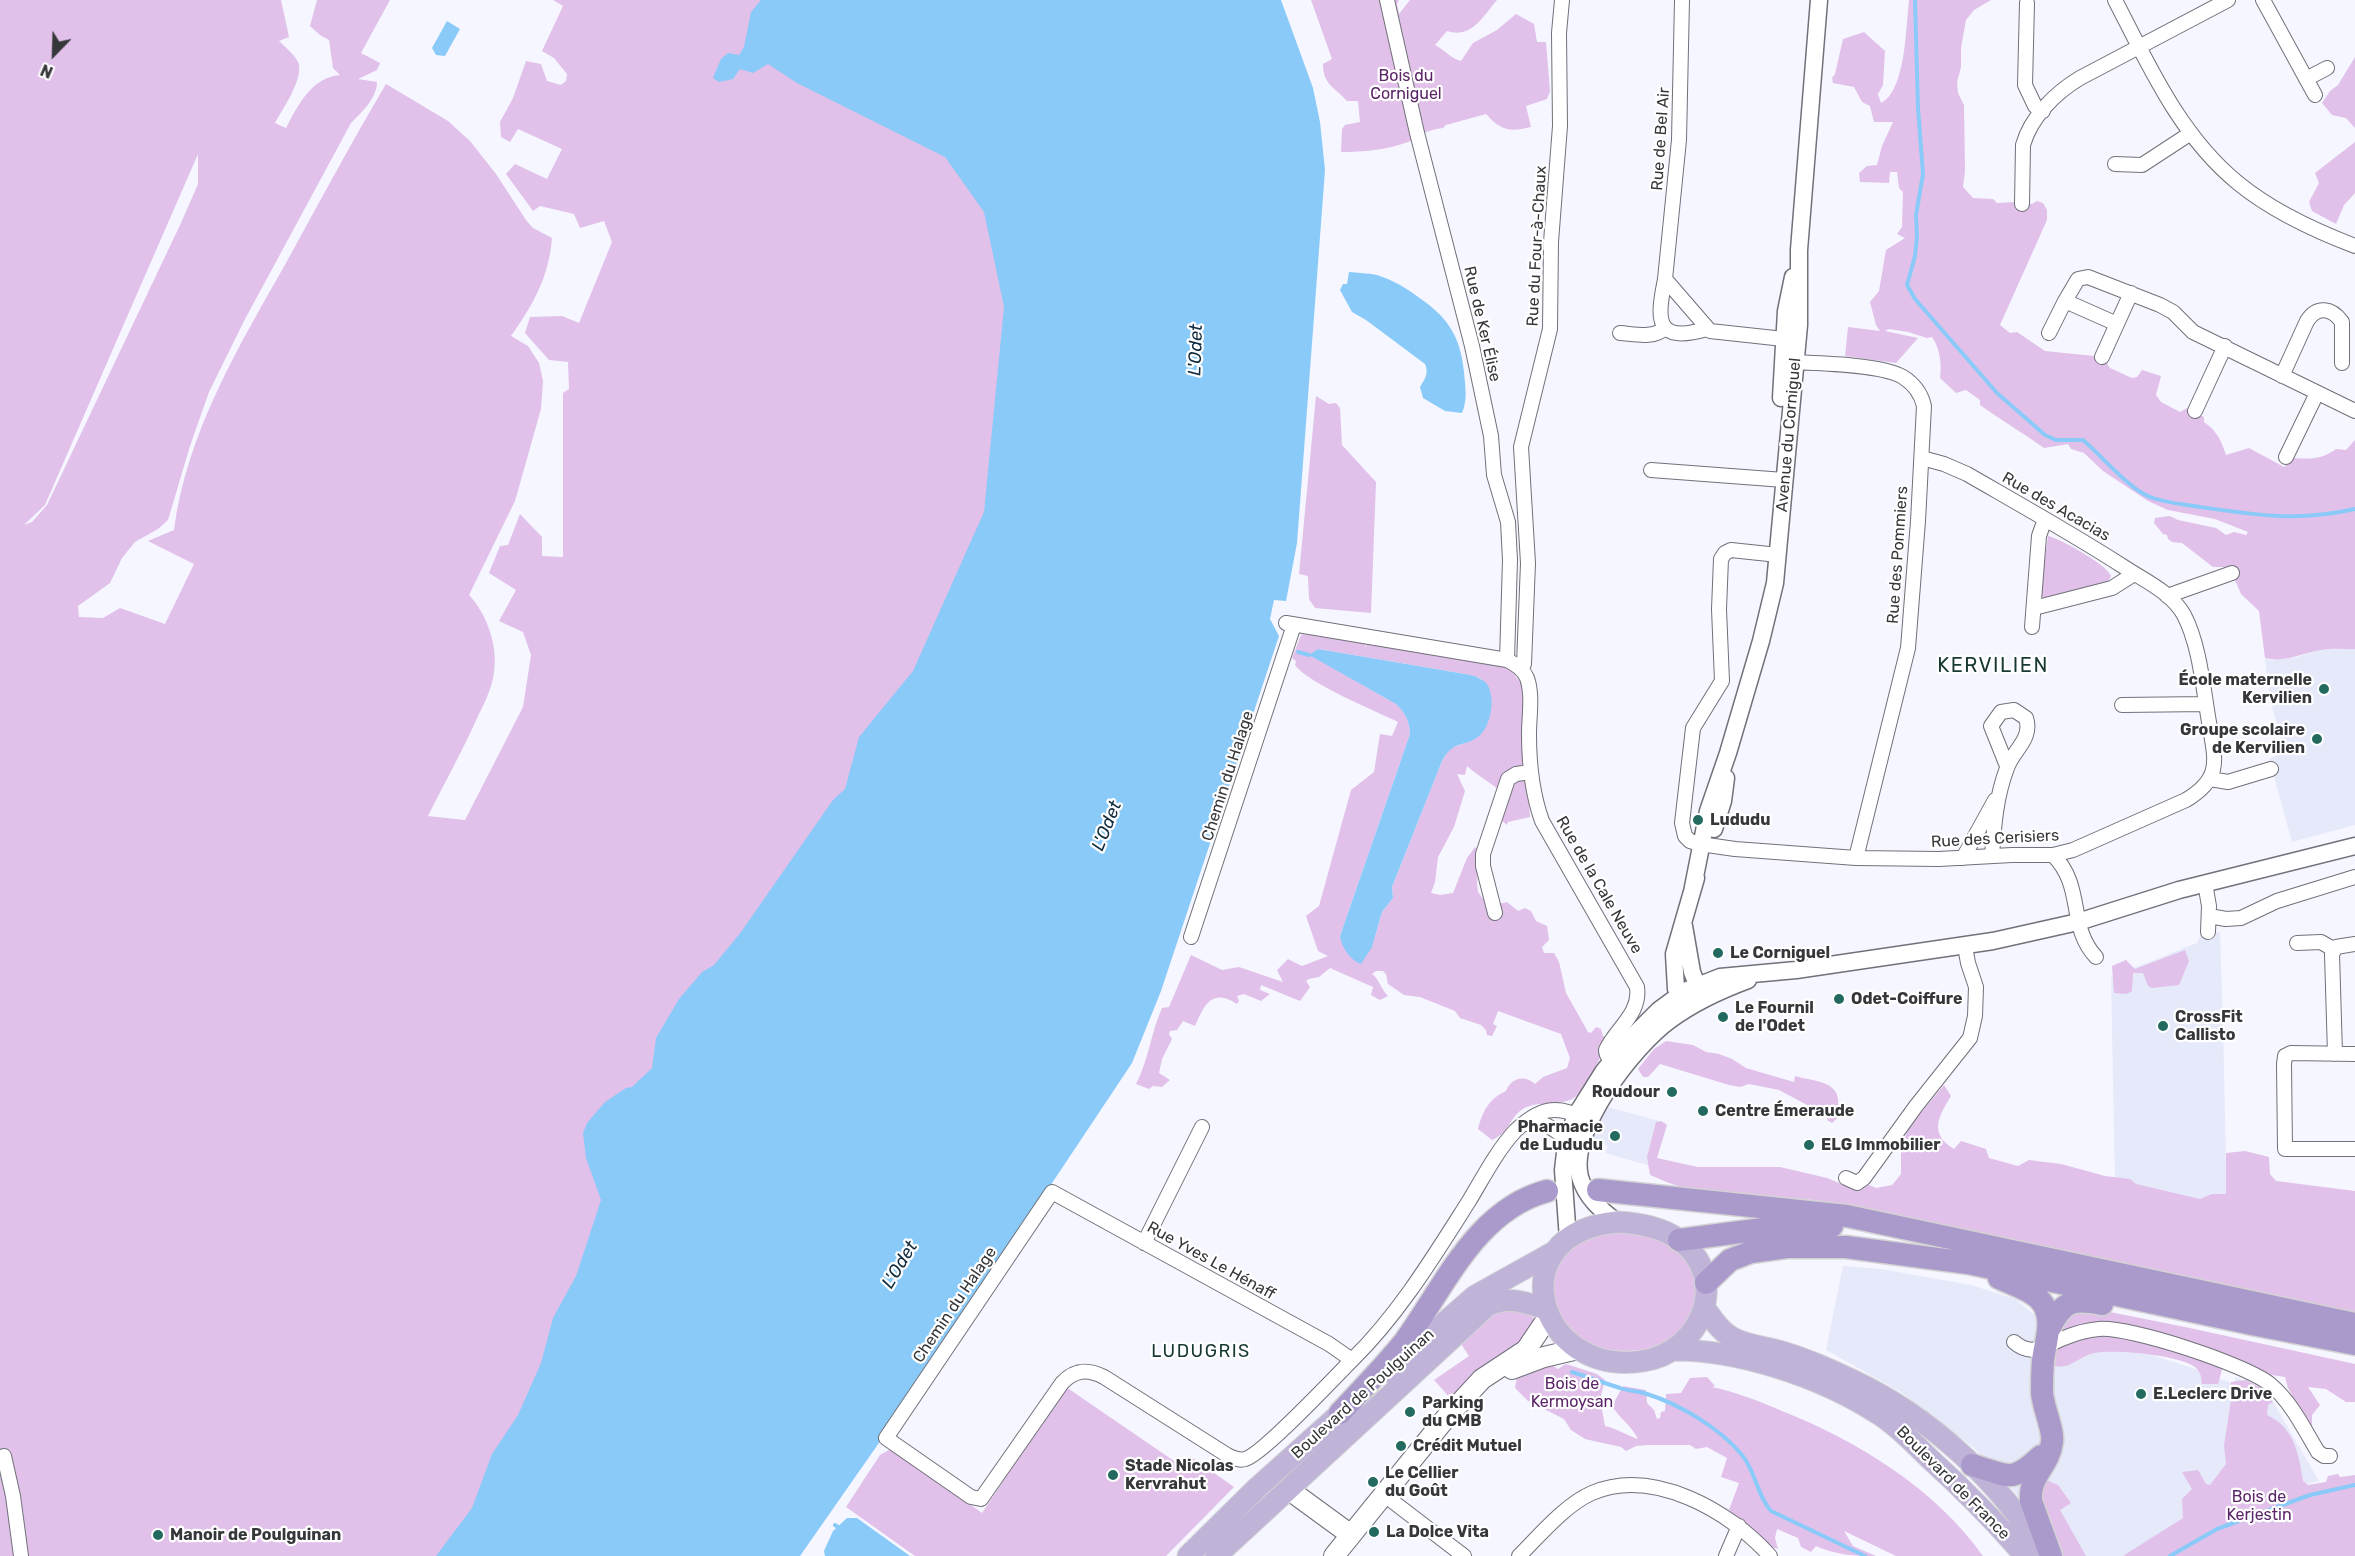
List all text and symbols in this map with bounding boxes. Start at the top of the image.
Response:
north arrow [24,24,84,84]
text: N [38,60,56,82]
park label: Bois du Corniguel [1370,66,1442,104]
street label: Rue de Bel Air [1648,87,1674,191]
street label: Rue du Four-à-Chaux [1523,165,1551,327]
street label: Rue de Ker Élise [1459,264,1505,384]
water label: L'Odet [1184,324,1208,376]
street label: Avenue du Corniguel [1773,357,1805,513]
street label: Rue des Acacias [1999,468,2113,546]
street label: Rue des Pommiers [1884,485,1912,625]
district label: KERVILIEN [1937,654,2049,678]
place label: École maternelle Kervilien [2178,670,2312,708]
marker: École maternelle Kervilien [2317,682,2331,696]
street label: Chemin du Halage [1198,709,1258,843]
place label: Groupe scolaire de Kervilien [2180,720,2305,758]
marker: Groupe scolaire de Kervilien [2310,732,2324,746]
water label: L'Odet [1087,798,1127,854]
place label: Lududu [1710,810,1770,830]
street label: Rue de la Cale Neuve [1552,813,1646,957]
marker: Lududu [1691,813,1705,827]
street label: Rue des Cerisiers [1930,826,2060,852]
place label: Le Corniguel [1730,943,1830,963]
marker: Le Corniguel [1711,946,1725,960]
place label: Odet-Coiffure [1851,989,1962,1009]
marker: Odet-Coiffure [1832,992,1846,1006]
place label: Le Fournil de l'Odet [1735,998,1814,1036]
place label: CrossFit Callisto [2175,1007,2243,1045]
marker: Le Fournil de l'Odet [1716,1010,1730,1024]
marker: CrossFit Callisto [2156,1019,2170,1033]
place label: Roudour [1592,1082,1660,1102]
marker: Roudour [1665,1085,1679,1099]
place label: Centre Émeraude [1715,1101,1854,1121]
marker: Centre Émeraude [1696,1104,1710,1118]
place label: Pharmacie de Lududu [1517,1117,1603,1155]
marker: Pharmacie de Lududu [1608,1129,1622,1143]
place label: ELG Immobilier [1821,1135,1940,1155]
marker: ELG Immobilier [1802,1138,1816,1152]
street label: Rue Yves Le Hénaff [1144,1218,1278,1304]
water label: L'Odet [877,1237,923,1293]
street label: Chemin du Halage [909,1243,1001,1367]
street label: Boulevard de Poulguinan [1288,1325,1438,1463]
district label: LUDUGRIS [1151,1341,1251,1363]
park label: Bois de Kermoysan [1531,1374,1613,1412]
place label: E.Leclerc Drive [2153,1384,2272,1404]
marker: E.Leclerc Drive [2134,1387,2148,1401]
place label: Parking du CMB [1422,1393,1484,1431]
marker: Parking du CMB [1403,1405,1417,1419]
street label: Boulevard de France [1892,1422,2014,1544]
place label: Crédit Mutuel [1413,1436,1522,1456]
marker: Crédit Mutuel [1394,1439,1408,1453]
place label: Stade Nicolas Kervrahut [1125,1456,1234,1494]
place label: Le Cellier du Goût [1385,1463,1459,1501]
marker: Stade Nicolas Kervrahut [1106,1468,1120,1482]
marker: Le Cellier du Goût [1366,1475,1380,1489]
park label: Bois de Kerjestin [2226,1487,2292,1525]
place label: La Dolce Vita [1386,1522,1489,1542]
place label: Manoir de Poulguinan [170,1525,341,1545]
marker: La Dolce Vita [1367,1525,1381,1539]
marker: Manoir de Poulguinan [151,1528,165,1542]

